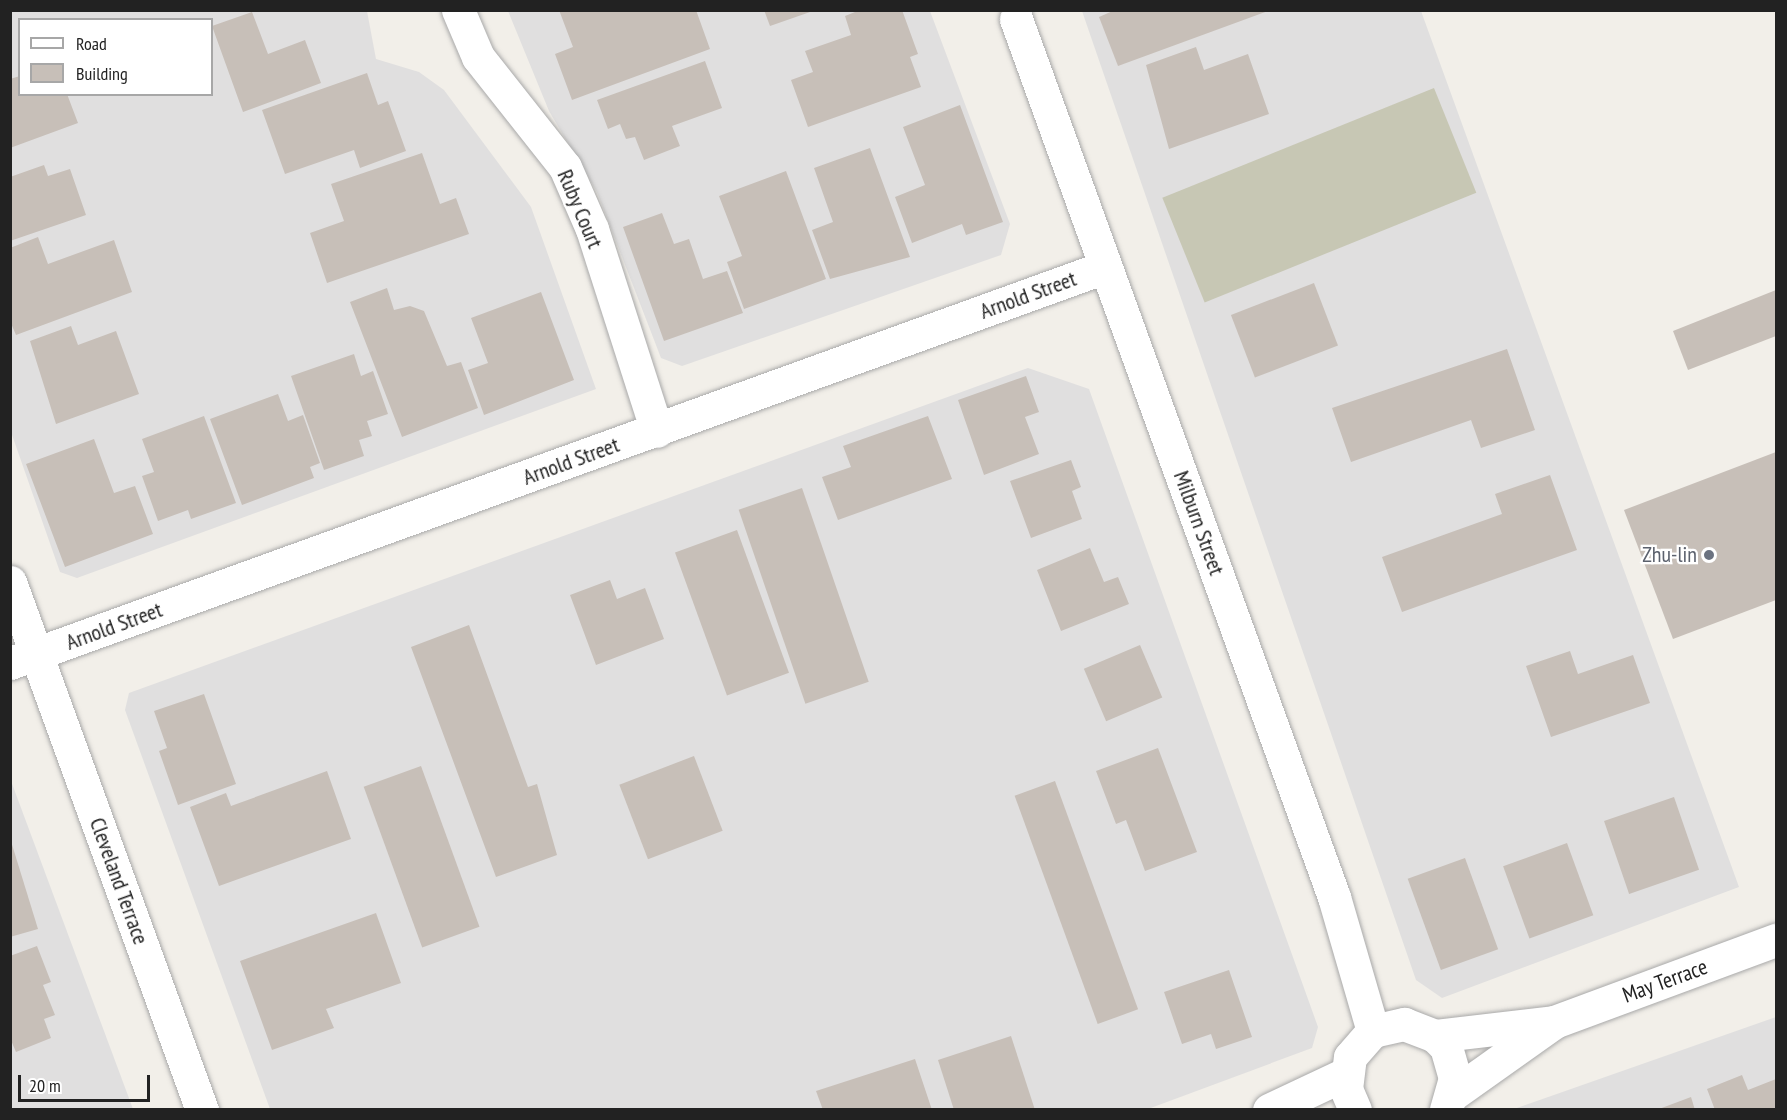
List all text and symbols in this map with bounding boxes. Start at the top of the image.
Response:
legend [18,18,213,96]
text: Road [76,32,107,55]
text: Building [76,62,128,85]
street label: Ruby Court [552,165,608,253]
street label: Arnold Street [976,265,1080,325]
street label: Arnold Street [519,431,623,491]
street label: Milburn Street [1168,467,1230,579]
place label: Zhu-lin [1642,542,1697,568]
marker: Zhu-lin [1702,548,1716,562]
street label: Arnold Street [62,596,166,656]
street label: Cleveland Terrace [84,814,154,948]
street label: May Terrace [1618,953,1712,1009]
scale bar [21,1063,153,1101]
text: 20 m [29,1074,61,1097]

